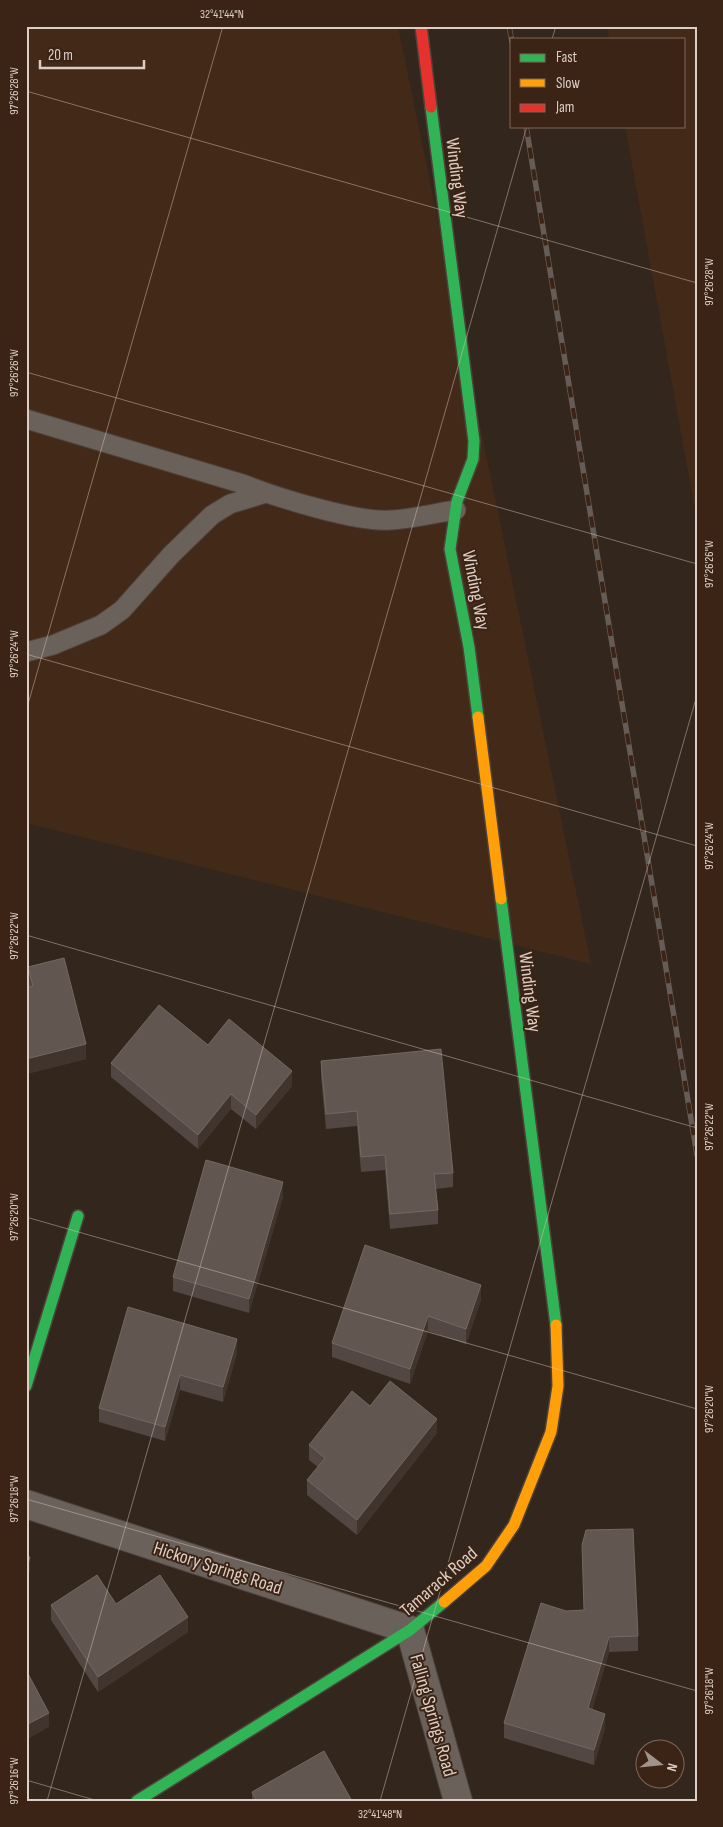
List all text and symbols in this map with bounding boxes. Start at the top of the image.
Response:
text: 32°41'44"N [200,7,244,22]
scale bar [40,38,144,70]
legend [510,38,686,128]
text: 20 m [48,46,73,65]
text: Fast [556,48,578,67]
text: 97°26'28"W [7,67,22,115]
text: Slow [556,74,580,93]
text: Jam [555,98,574,117]
street label: Winding Way [440,137,473,220]
text: 97°26'28"W [702,258,717,306]
text: 97°26'26"W [7,349,22,397]
text: 97°26'26"W [702,540,717,588]
street label: Winding Way [457,549,495,633]
text: 97°26'24"W [7,630,22,678]
text: 97°26'24"W [702,822,717,870]
text: 97°26'22"W [7,912,22,960]
street label: Winding Way [513,951,546,1034]
text: 97°26'22"W [702,1103,717,1151]
text: 97°26'20"W [7,1193,22,1241]
text: 97°26'20"W [702,1385,717,1433]
text: 97°26'18"W [7,1475,22,1522]
street label: Hickory Springs Road [150,1537,285,1600]
street label: Tamarack Road [395,1542,482,1622]
street label: Falling Springs Road [404,1652,461,1779]
text: 97°26'18"W [702,1667,717,1714]
north arrow [636,1740,686,1790]
text: 97°26'16"W [7,1757,22,1805]
text: N [663,1762,681,1773]
text: 32°41'48"N [358,1807,402,1822]

